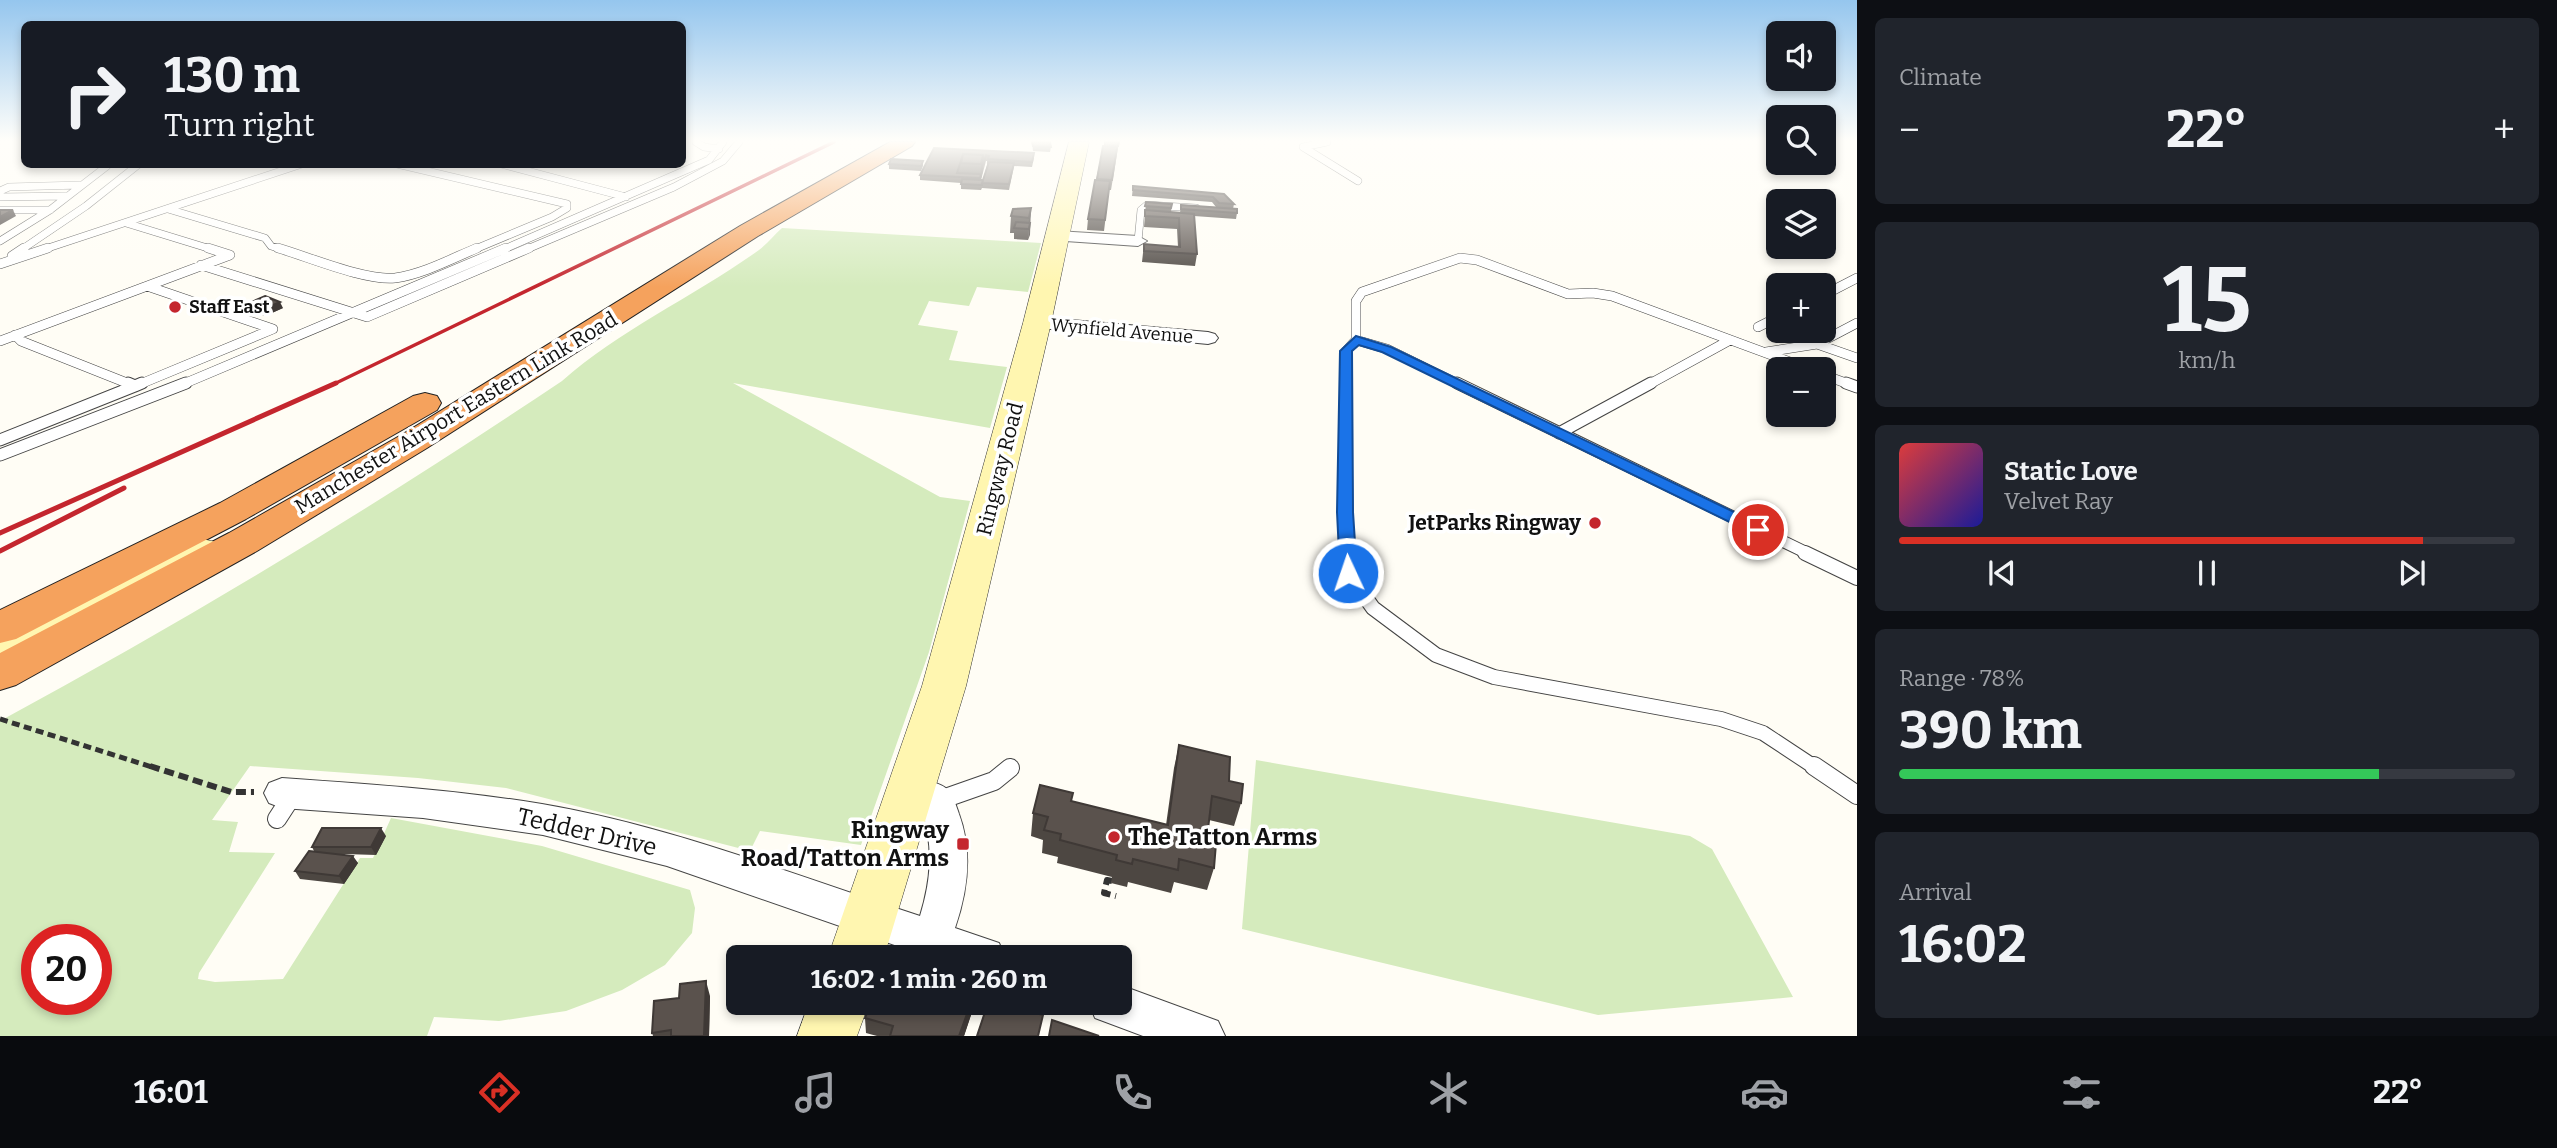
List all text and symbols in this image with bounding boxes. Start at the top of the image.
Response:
map controls [1766,21,1836,427]
button: sound [1766,21,1836,91]
text: 130 m [164,46,300,105]
icon: right [49,49,140,140]
text: Climate [1899,63,1982,91]
text: 22° [2166,98,2247,161]
button: search [1766,105,1836,175]
text: Turn right [164,106,315,144]
text: − [1899,107,1920,153]
text: + [2493,107,2515,153]
button: layers [1766,189,1836,259]
text: 15 [2162,246,2252,355]
button: + [1766,273,1836,343]
place label: Staff East [189,296,270,318]
marker: Staff East [167,299,183,315]
street label: Manchester Airport Eastern Link Road [290,306,622,520]
street label: Wynfield Avenue [1050,314,1194,348]
text: km/h [2179,346,2235,374]
button: − [1766,357,1836,427]
street label: Ringway Road [971,400,1029,538]
text: Static Love [2004,456,2138,487]
text: Velvet Ray [2004,487,2113,515]
pin [1728,500,1788,560]
place label: JetParks Ringway [1407,510,1581,536]
icon: arrive [1739,511,1777,549]
marker: JetParks Ringway [1587,515,1603,531]
position arrow [1311,536,1385,610]
icon: previous [1983,554,2021,592]
icon: pause [2188,554,2226,592]
icon: next [2393,554,2431,592]
text: Range · 78% [1899,664,2025,692]
text: 390 km [1899,699,2082,762]
street label: Tedder Drive [515,802,659,862]
place label: Ringway Road/Tatton Arms [741,816,950,872]
place label: The Tatton Arms [1128,823,1317,851]
marker: The Tatton Arms [1106,829,1122,845]
marker: Ringway Road/Tatton Arms [955,836,971,852]
text: Arrival [1899,878,1972,906]
text: 16:02 [1899,913,2027,976]
speed limit sign: 20 [21,924,112,1015]
text: 16:02 · 1 min · 260 m [811,964,1047,995]
icon: directions [475,1068,524,1117]
icon: music [791,1068,840,1117]
icon: phone [1108,1068,1157,1117]
icon: climate [1424,1068,1473,1117]
icon: car [1740,1068,1789,1117]
icon: filters [2057,1068,2106,1117]
text: 16:01 [134,1073,208,1111]
text: 22° [2373,1073,2423,1111]

